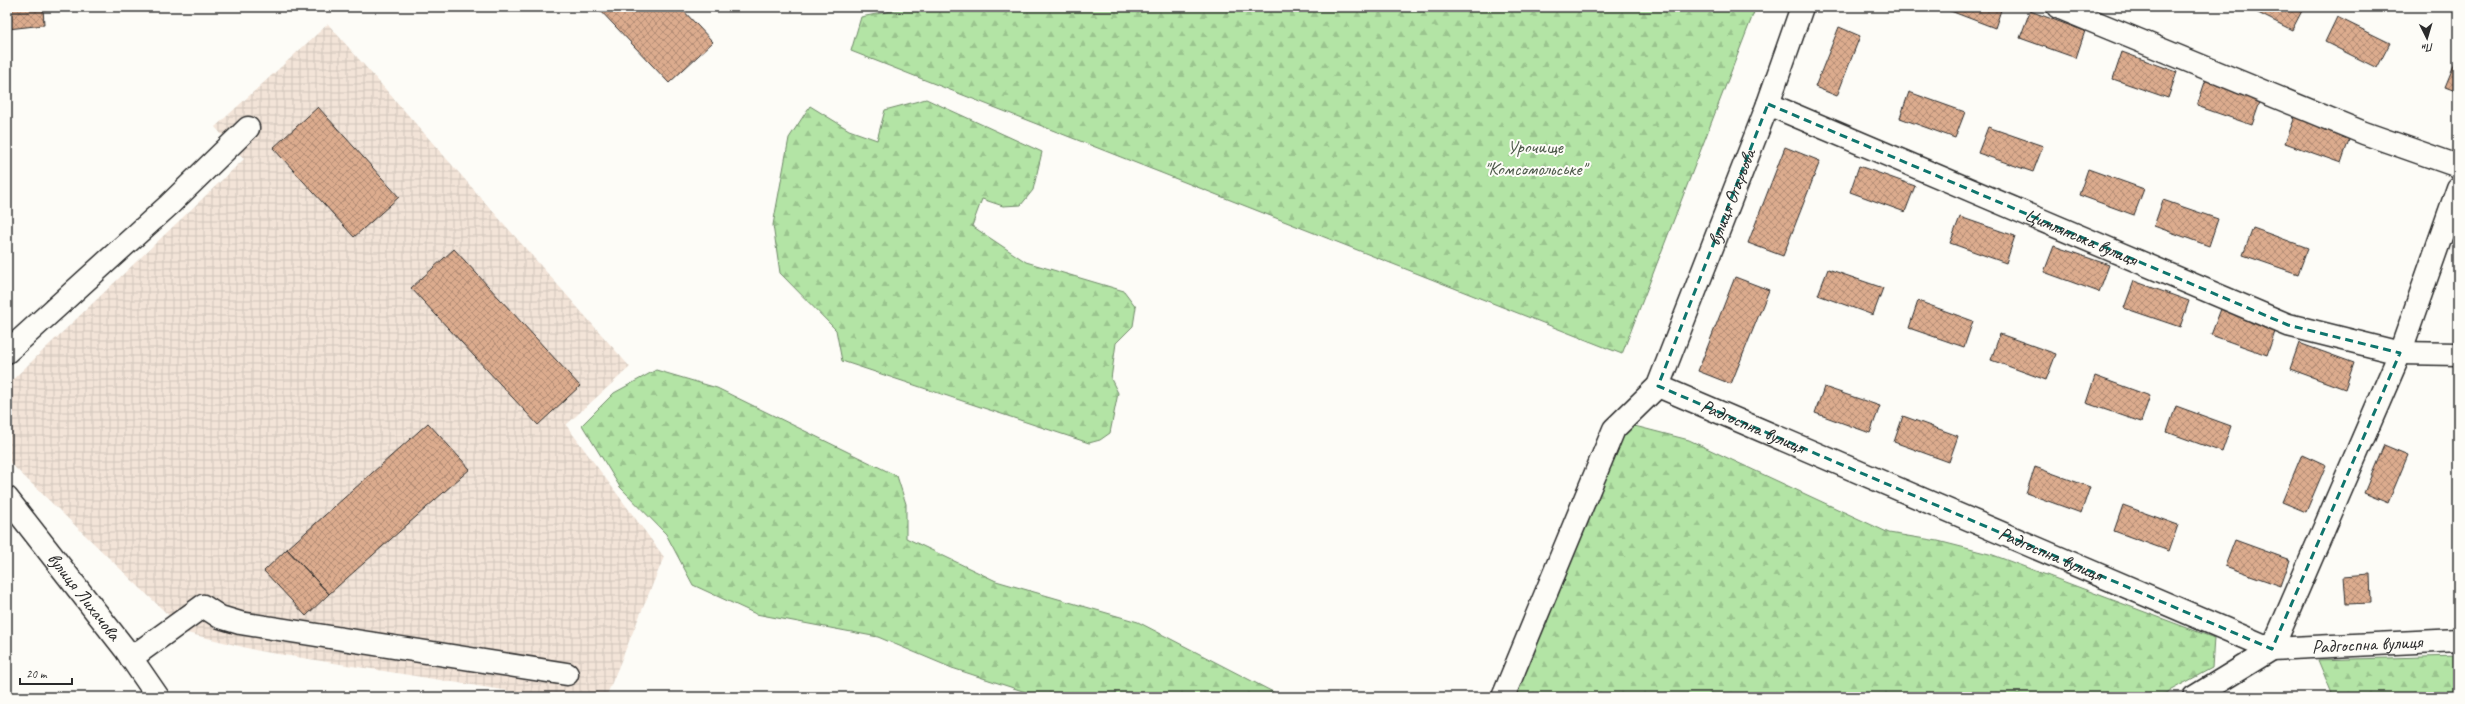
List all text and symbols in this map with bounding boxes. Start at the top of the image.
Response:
north arrow [2407,18,2447,58]
text: Пн [2420,40,2434,56]
park label: Урочище "Комсомольське" [1484,135,1589,181]
street label: вулиця Огарьова [1702,144,1762,249]
street label: Цимлянська вулиця [2021,202,2142,272]
street label: Радгоспна вулиця [1697,394,1810,460]
street label: Радгоспна вулиця [1995,521,2107,588]
street label: вулиця Лихачова [42,548,127,647]
street label: Радгоспна вулиця [2311,630,2424,659]
scale bar [20,660,72,686]
text: 20 m [26,666,48,682]

